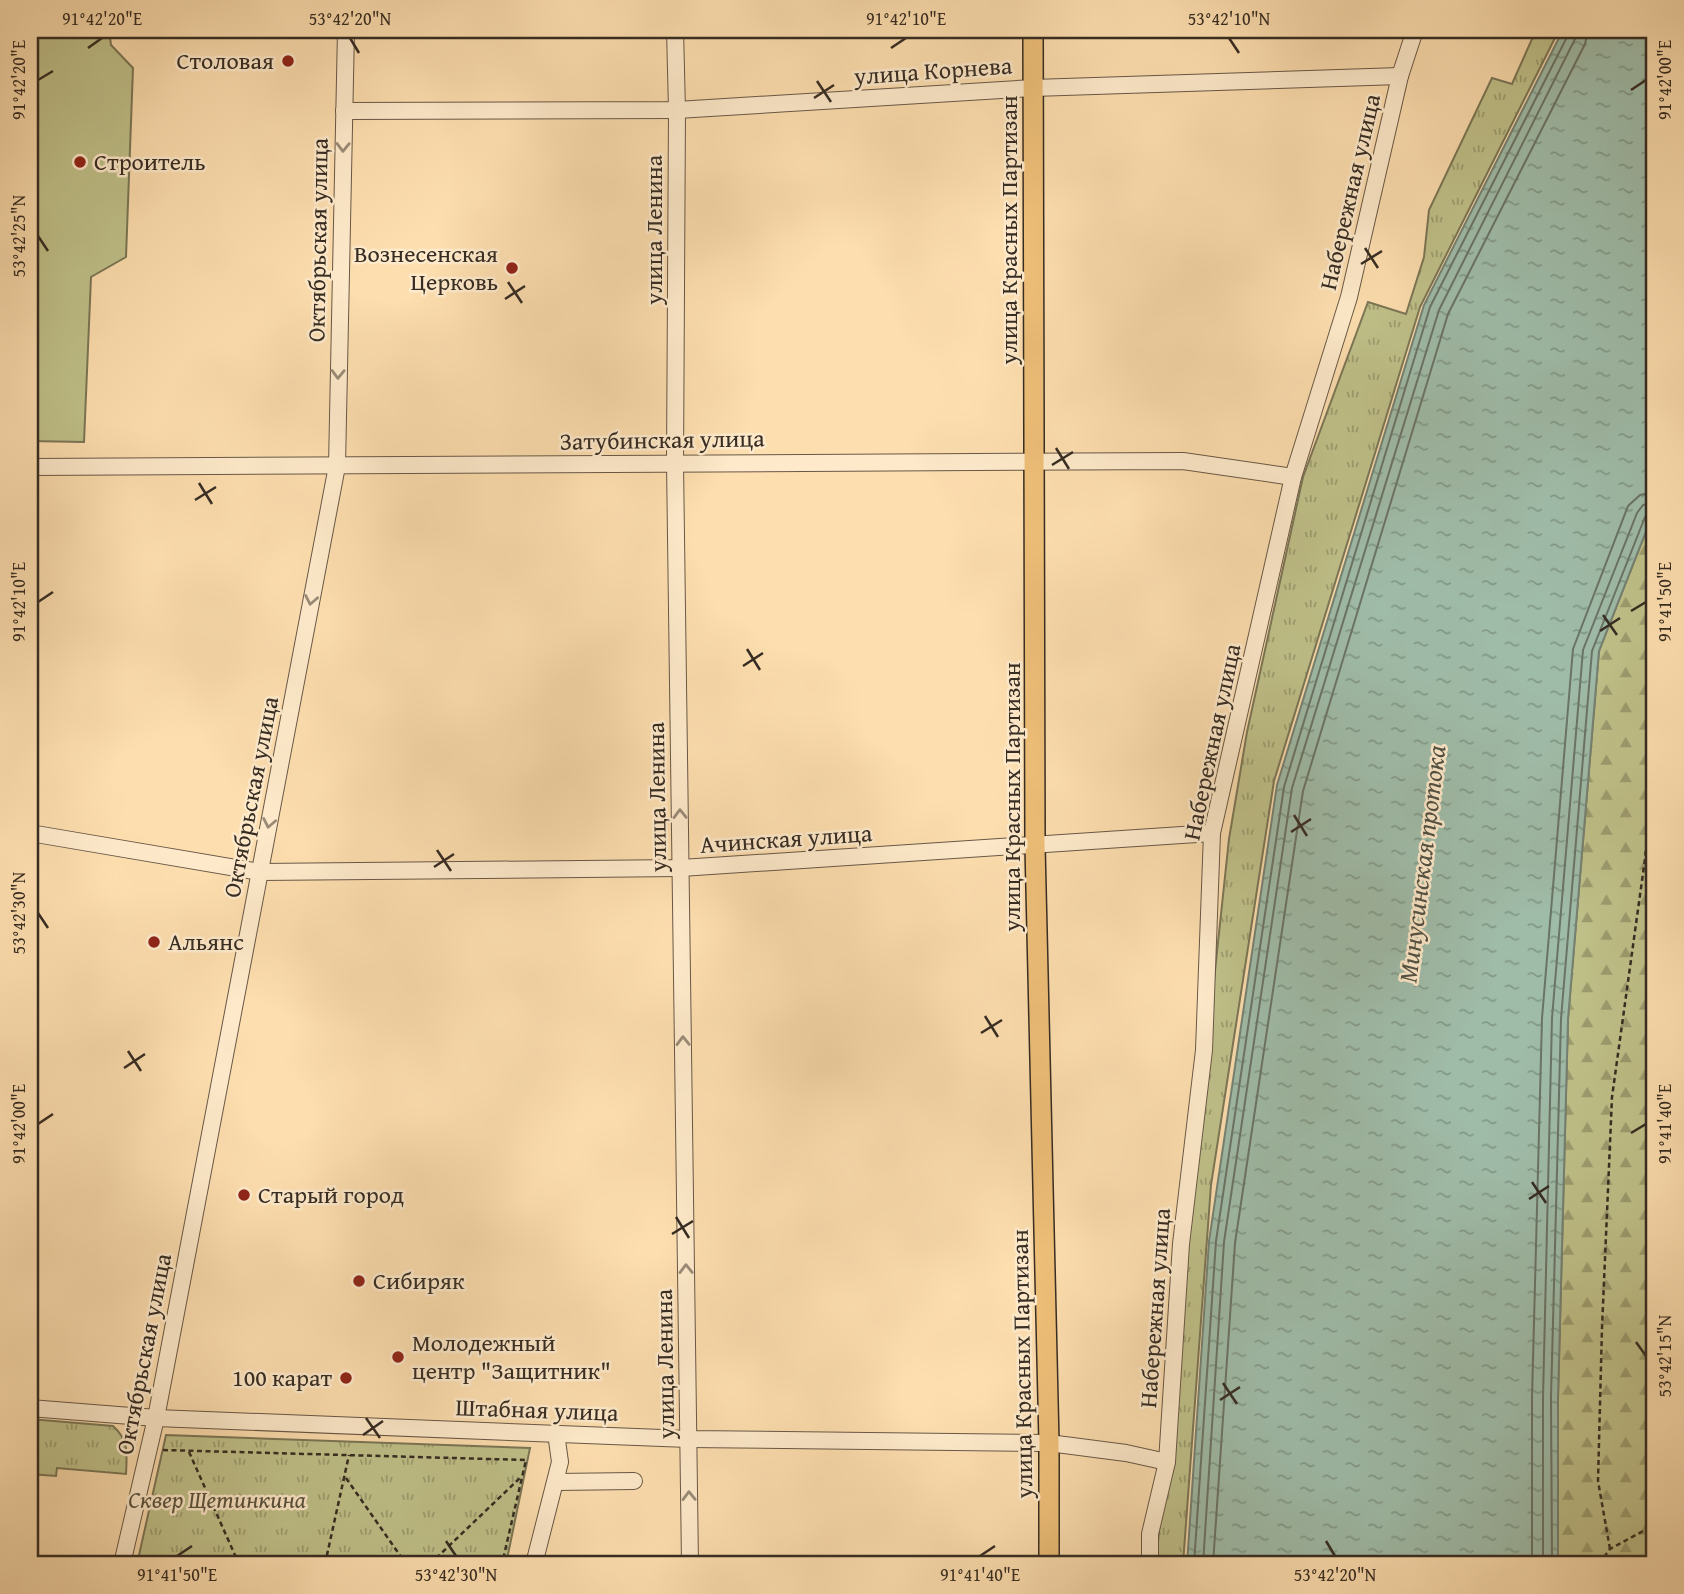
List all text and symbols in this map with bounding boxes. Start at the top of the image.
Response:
text: 91°42'20"E [62,5,142,32]
text: 53°42'20"N [309,5,392,32]
text: 91°42'10"E [866,5,946,32]
text: 53°42'10"N [1188,5,1271,32]
text: 91°42'20"E [5,40,32,120]
text: 91°42'00"E [1651,40,1678,120]
place label: Столовая [176,43,274,78]
street label: улица Корнева [852,47,1014,94]
marker: Столовая [280,53,296,69]
street label: Набережная улица [1310,90,1389,293]
street label: улица Красных Партизан [991,95,1026,366]
street label: Октябрьская улица [298,137,337,342]
one-way arrow [335,142,351,153]
place label: Строитель [94,144,206,179]
marker: Строитель [72,154,88,170]
street label: улица Ленина [636,154,671,306]
text: 53°42'25"N [5,194,32,277]
place label: Вознесенская Церковь [354,236,498,299]
marker: Вознесенская Церковь [504,260,520,276]
one-way arrow [331,369,346,380]
street label: Затубинская улица [559,420,765,459]
text: 91°42'10"E [5,562,32,642]
text: 91°41'50"E [1651,562,1678,642]
one-way arrow [305,593,320,605]
street label: Набережная улица [1174,640,1250,843]
street label: улица Красных Партизан [994,662,1029,933]
street label: Октябрьская улица [214,693,287,901]
street label: улица Ленина [638,721,675,873]
water label: Минусинская протока [1388,743,1455,985]
one-way arrow [672,808,688,818]
street label: Ачинская улица [699,815,874,862]
one-way arrow [262,817,277,829]
text: 53°42'30"N [5,871,32,954]
place label: Альянс [168,924,244,959]
marker: Альянс [146,934,162,950]
one-way arrow [675,1035,691,1046]
text: 91°42'00"E [5,1084,32,1164]
text: 91°41'40"E [1651,1084,1678,1164]
place label: Старый город [258,1177,404,1212]
marker: Старый город [236,1187,252,1203]
street label: Набережная улица [1130,1206,1179,1409]
street label: улица Красных Партизан [1002,1229,1041,1500]
street label: Октябрьская улица [107,1250,180,1458]
place label: Сибиряк [373,1263,465,1298]
one-way arrow [678,1263,694,1273]
marker: Сибиряк [351,1273,367,1289]
street label: улица Ленина [646,1288,683,1440]
text: 53°42'15"N [1651,1314,1678,1397]
place label: Молодежный центр "Защитник" [412,1325,611,1388]
marker: Молодежный центр "Защитник" [390,1349,406,1365]
place label: 100 карат [232,1360,332,1395]
marker: 100 карат [338,1370,354,1386]
street label: Штабная улица [455,1389,620,1430]
park label: Сквер Щетинкина [128,1482,306,1517]
one-way arrow [681,1490,697,1501]
text: 91°41'50"E [137,1561,217,1588]
text: 53°42'30"N [415,1561,498,1588]
text: 91°41'40"E [940,1561,1020,1588]
text: 53°42'20"N [1294,1561,1377,1588]

